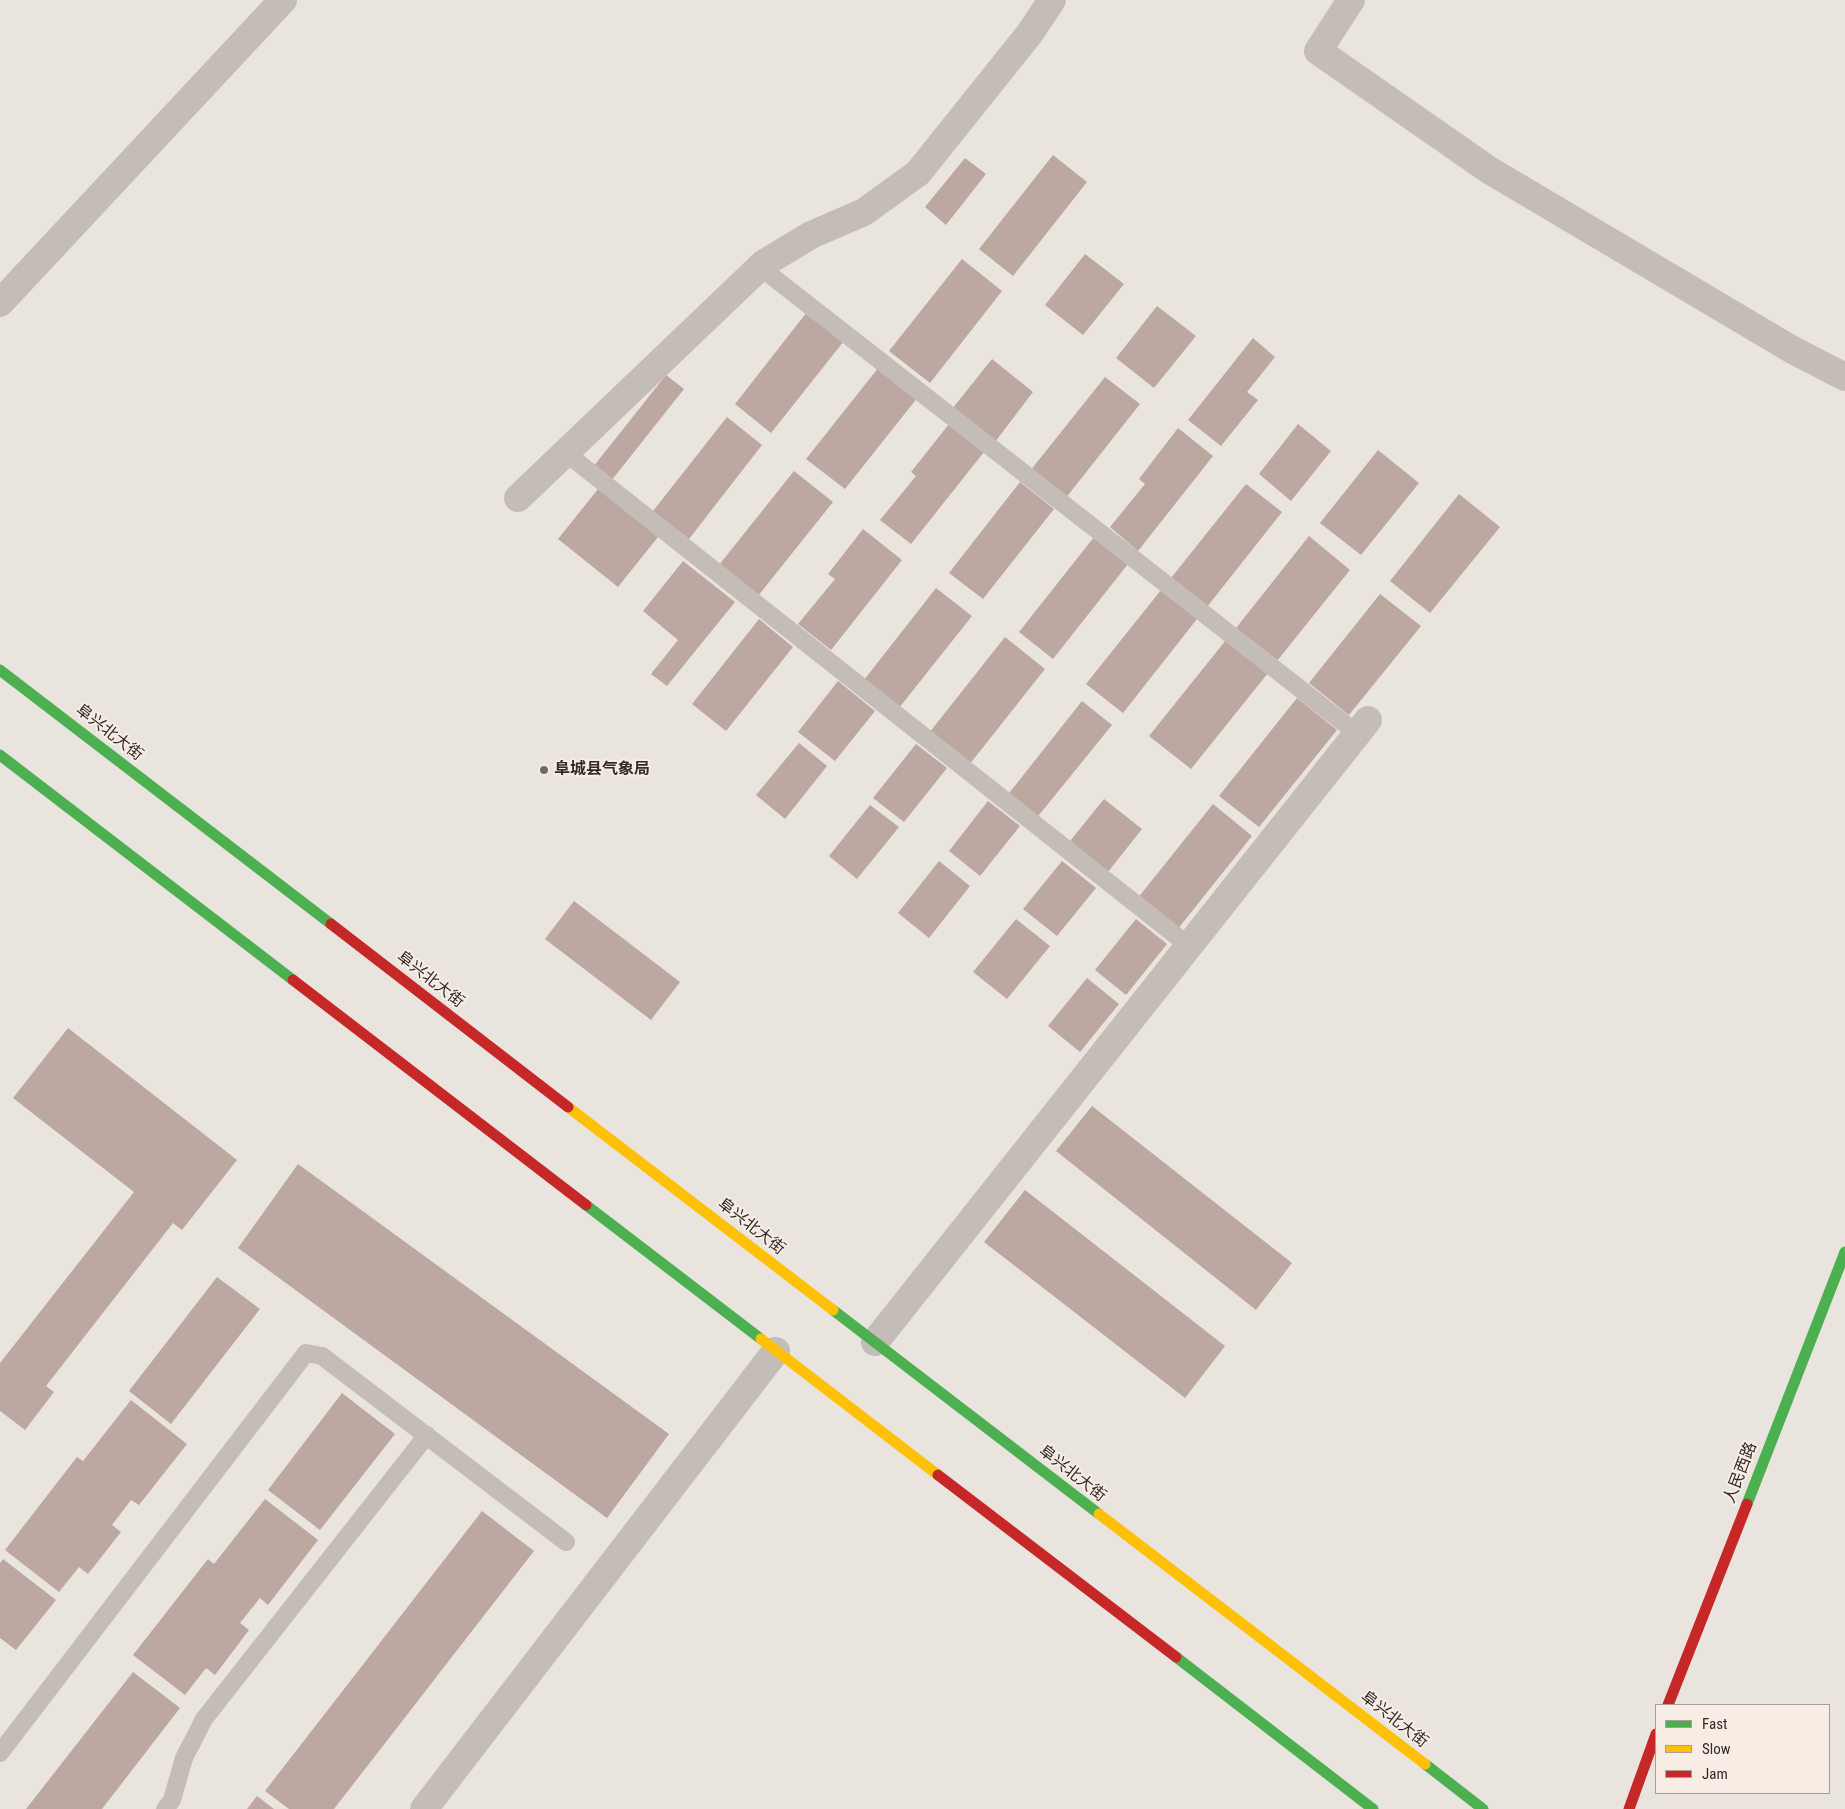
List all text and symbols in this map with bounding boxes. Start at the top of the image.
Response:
street label: 阜兴北大街 [72,701,146,765]
place label: 阜城县气象局 [554,760,650,780]
marker: 阜城县气象局 [538,764,550,776]
street label: 阜兴北大街 [393,948,467,1012]
street label: 阜兴北大街 [714,1195,788,1259]
street label: 人民西路 [1721,1440,1761,1506]
street label: 阜兴北大街 [1035,1442,1109,1506]
street label: 阜兴北大街 [1357,1688,1431,1752]
legend [1655,1704,1830,1794]
text: Fast [1702,1715,1727,1733]
text: Slow [1702,1740,1731,1758]
text: Jam [1702,1765,1728,1783]

